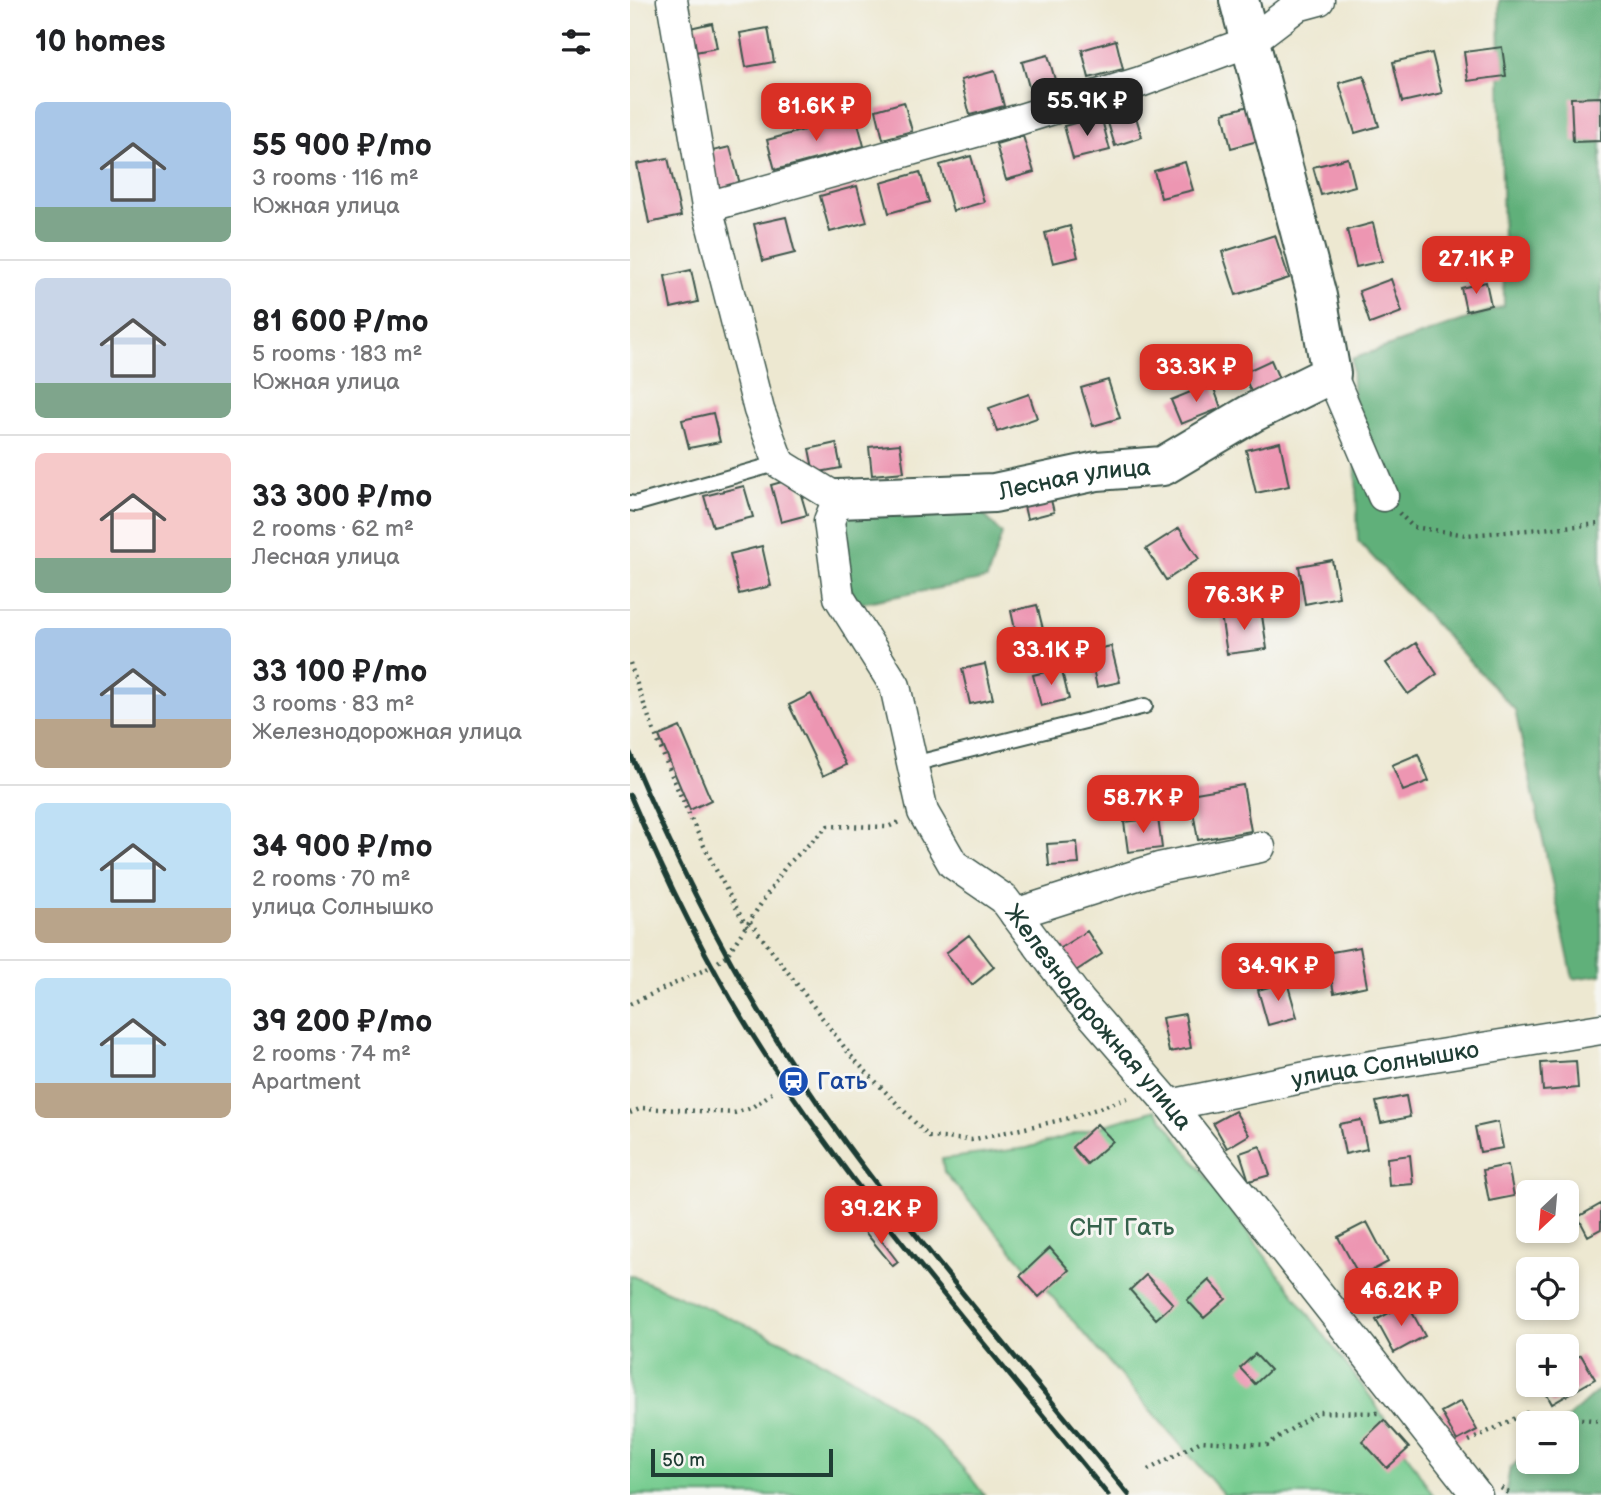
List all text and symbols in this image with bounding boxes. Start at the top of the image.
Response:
icon: filters [557,23,595,61]
text: 10 homes [35,24,166,60]
pin: 55.9K ₽ [1022,78,1152,138]
pin: 81.6K ₽ [751,83,881,143]
text: 55.9K ₽ [1047,87,1127,115]
text: 81.6K ₽ [777,92,855,120]
text: 55 900 ₽/mo [252,128,432,164]
icon: home [91,130,175,214]
text: 3 rooms · 116 m² [252,164,419,192]
text: Южная улица [252,192,400,220]
pin: 27.1K ₽ [1411,236,1541,296]
text: 27.1K ₽ [1438,245,1514,273]
text: 81 600 ₽/mo [252,304,429,340]
icon: home [91,306,175,390]
text: 5 rooms · 183 m² [252,340,422,368]
pin: 33.3K ₽ [1131,344,1261,404]
text: 33.3K ₽ [1156,353,1236,381]
text: Южная улица [252,368,400,396]
street label: Лесная улица [995,452,1152,506]
text: 33 300 ₽/mo [252,479,432,515]
icon: home [91,481,175,565]
text: 2 rooms · 62 m² [252,515,414,543]
text: Лесная улица [252,543,400,571]
pin: 76.3K ₽ [1179,572,1309,632]
text: 76.3K ₽ [1204,581,1284,609]
pin: 33.1K ₽ [986,628,1116,687]
text: 33.1K ₽ [1013,636,1089,664]
text: 33 100 ₽/mo [252,654,427,690]
icon: home [91,656,175,740]
text: 3 rooms · 83 m² [252,690,414,718]
text: Железнодорожная улица [252,718,522,746]
pin: 58.7K ₽ [1078,776,1208,835]
text: 58.7K ₽ [1103,784,1183,812]
text: 34 900 ₽/mo [252,829,433,865]
icon: home [91,831,175,915]
text: 2 rooms · 70 m² [252,865,411,893]
text: улица Солнышко [252,893,433,921]
street label: Железнодорожная улица [998,899,1198,1136]
pin: 34.9K ₽ [1213,944,1343,1003]
text: 34.9K ₽ [1238,952,1318,980]
text: 39 200 ₽/mo [252,1004,432,1040]
icon: home [91,1006,175,1090]
street label: улица Солнышко [1289,1034,1481,1094]
text: 2 rooms · 74 m² [252,1040,411,1068]
station icon: Гать [777,1064,811,1098]
place label: Гать [817,1067,868,1096]
text: Apartment [252,1068,361,1096]
north arrow [1516,1180,1578,1242]
map controls [1516,1180,1579,1474]
pin: 39.2K ₽ [816,1186,946,1246]
text: 39.2K ₽ [841,1195,921,1223]
park label: СНТ Гать [1070,1213,1175,1242]
button: locate [1516,1257,1579,1320]
pin: 46.2K ₽ [1336,1268,1466,1328]
text: 46.2K ₽ [1360,1277,1442,1305]
button: + [1516,1334,1579,1397]
button: − [1516,1411,1579,1474]
scale bar [651,1446,833,1478]
text: 50 m [662,1449,705,1472]

